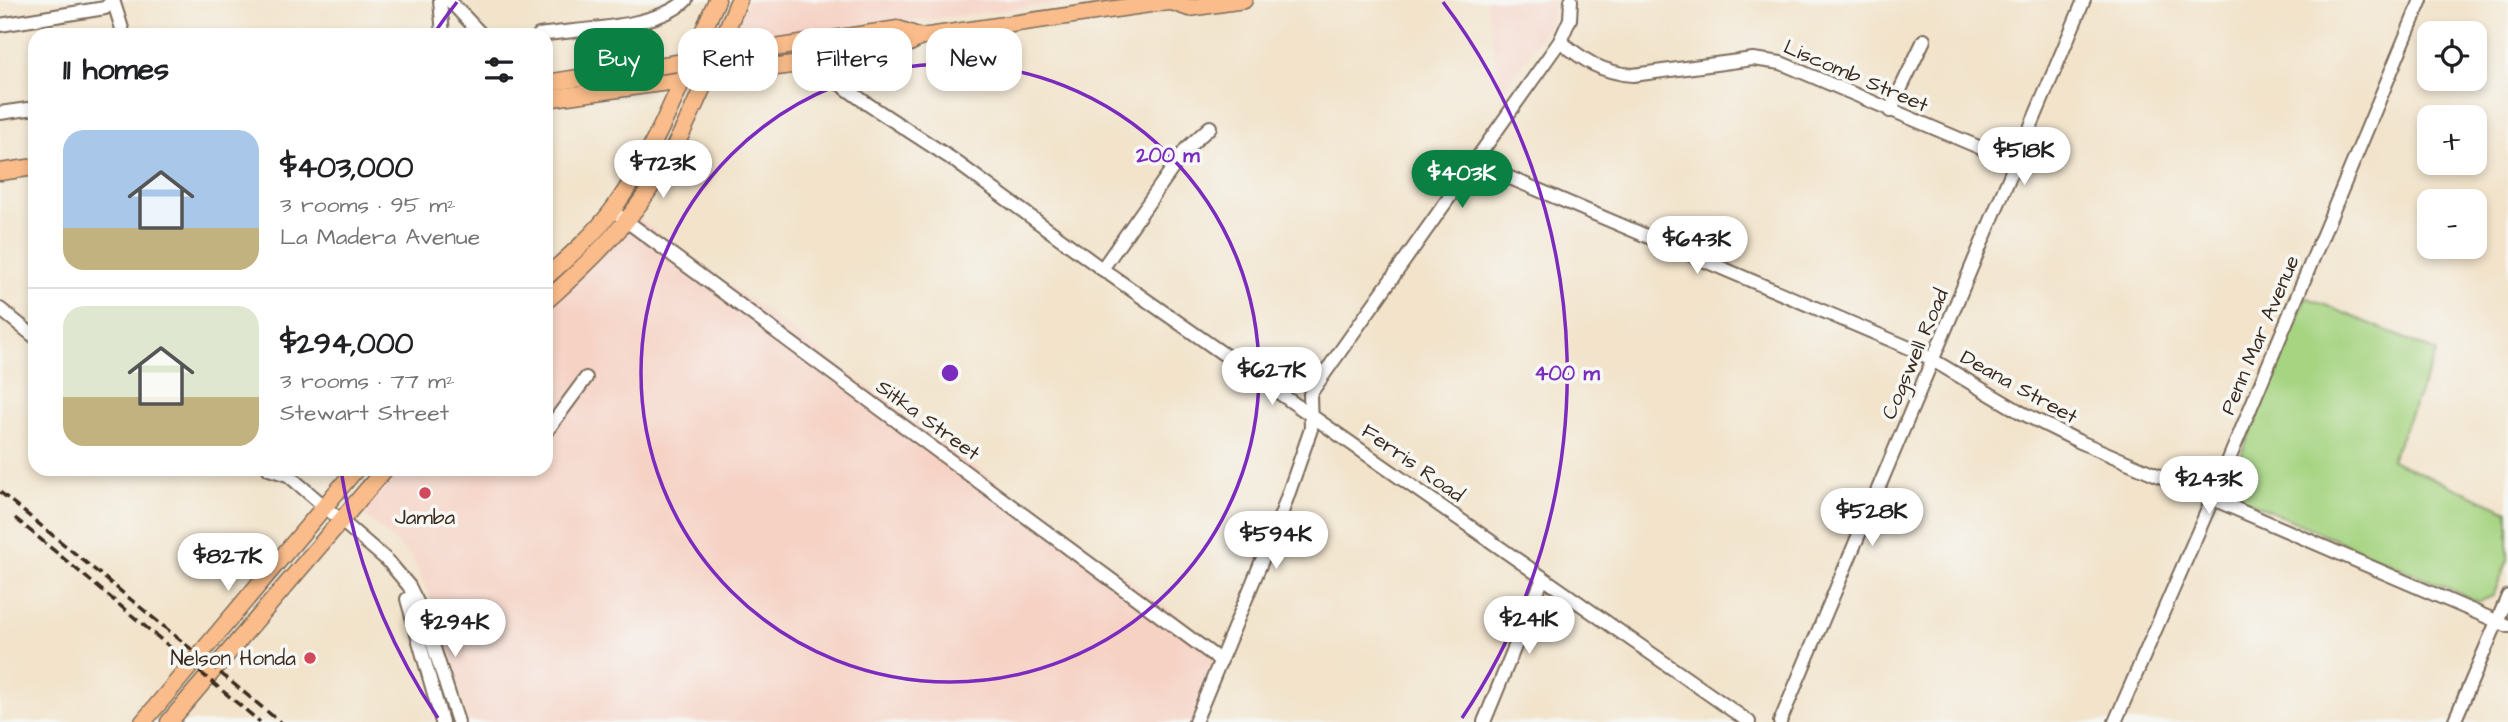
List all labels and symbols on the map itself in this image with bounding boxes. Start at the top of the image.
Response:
street label: Liscomb Street [1779,32,1933,120]
pin: $518K [1975,128,2073,187]
pin: $723K [614,140,712,200]
text: 200 m [1135,141,1200,170]
pin: $403K [1413,150,1511,210]
pin: $643K [1648,216,1746,276]
street label: Penn Mar Avenue [2213,251,2307,419]
street label: Cogswell Road [1874,284,1958,425]
street label: Deana Street [1955,343,2083,431]
pin: $627K [1223,348,1321,407]
text: 400 m [1534,359,1600,388]
centre of rings [938,361,962,385]
street label: Sitka Street [870,372,986,468]
street label: Ferris Road [1356,417,1470,509]
pin: $243K [2160,456,2258,516]
marker: Jamba [417,485,433,501]
pin: $528K [1823,489,1921,548]
place label: Jamba [395,503,456,532]
pin: $594K [1227,512,1325,571]
pin: $827K [179,534,277,593]
pin: $241K [1480,596,1578,656]
pin: $294K [406,600,504,659]
place label: Nelson Honda [170,644,296,673]
marker: Nelson Honda [302,650,318,666]

